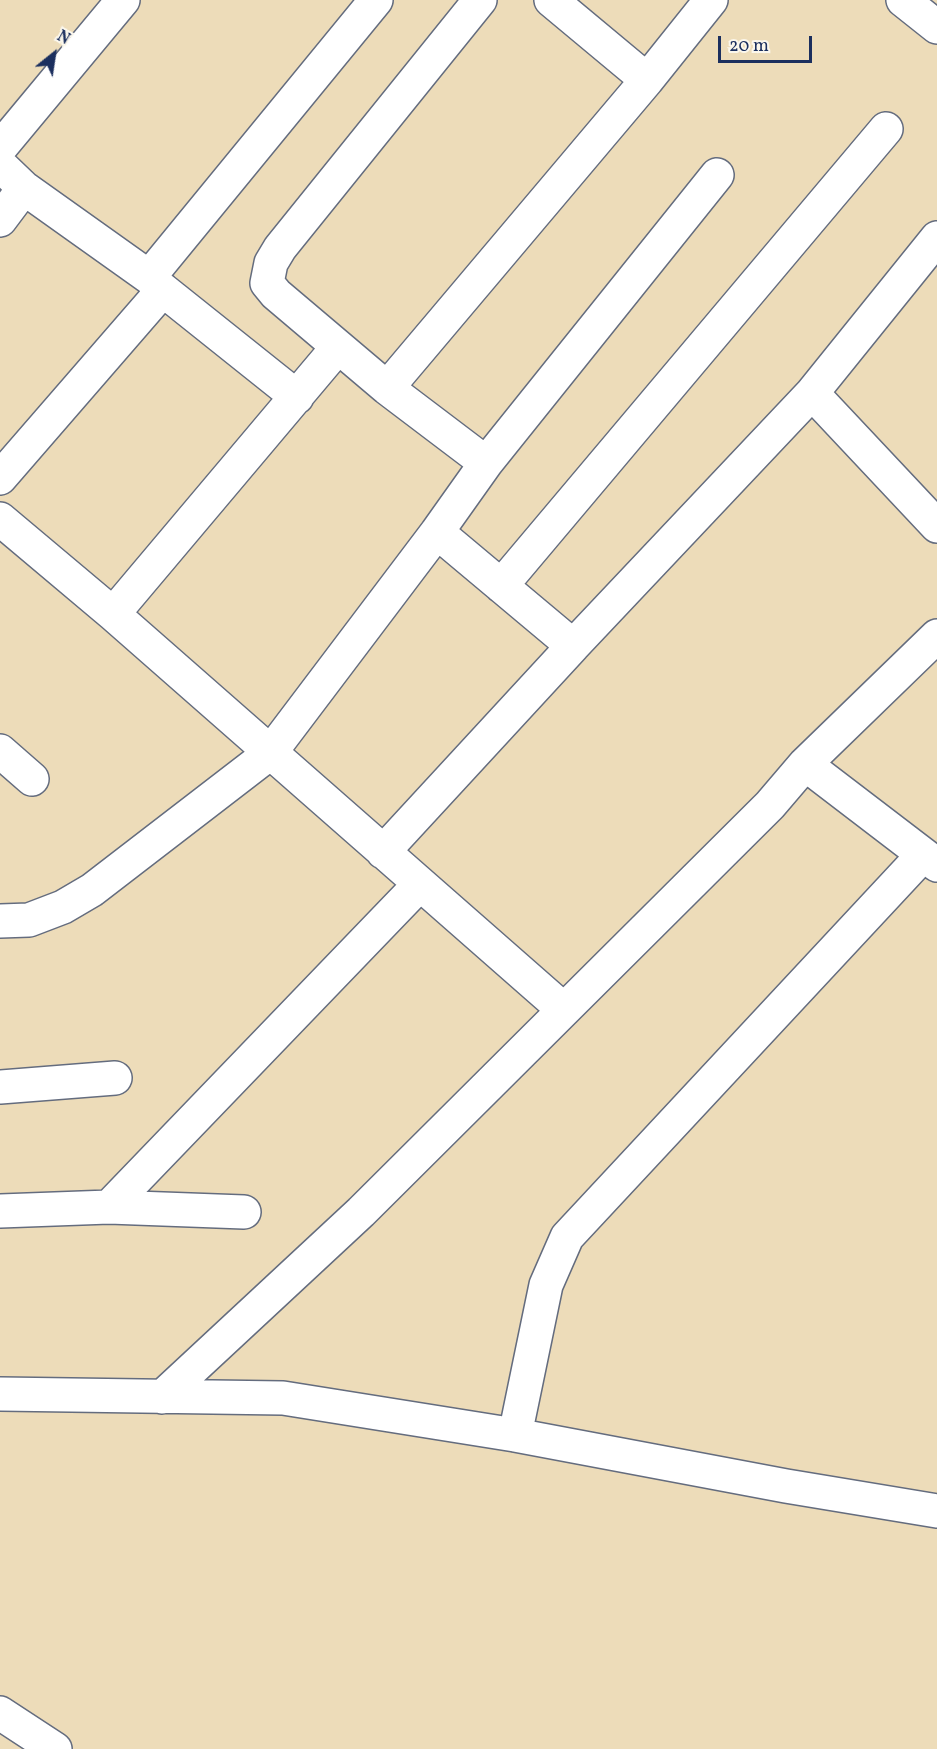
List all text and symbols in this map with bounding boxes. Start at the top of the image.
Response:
north arrow [24,24,84,84]
scale bar [721,24,816,62]
text: N [52,26,74,51]
text: 20 m [729,34,769,59]

